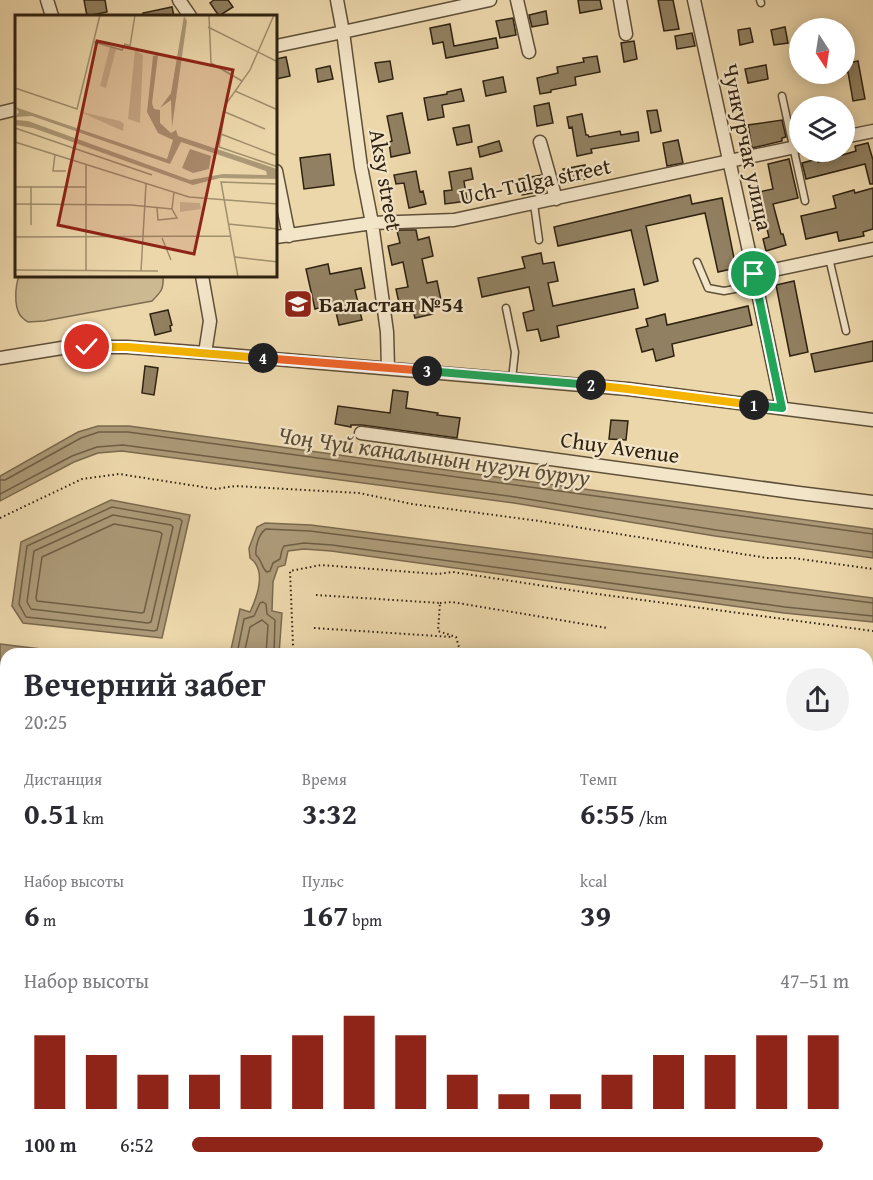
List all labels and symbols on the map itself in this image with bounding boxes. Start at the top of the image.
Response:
inset map [15,15,278,278]
north arrow [789,18,855,84]
street label: Чункурчак улица [715,61,781,234]
street label: Aksy street [361,127,411,234]
street label: Uch-Tulga street [456,149,614,213]
pin [728,248,779,299]
school or university icon: Баластан №54 [282,288,314,320]
place label: Баластан №54 [319,288,464,320]
pin [61,321,112,372]
pin: 4 [248,343,278,373]
pin: 3 [412,356,442,386]
pin: 2 [576,370,606,400]
pin: 1 [739,390,769,420]
water label: Чоң Чүй каналынын нугун буруу [276,417,592,495]
street label: Chuy Avenue [559,423,681,471]

